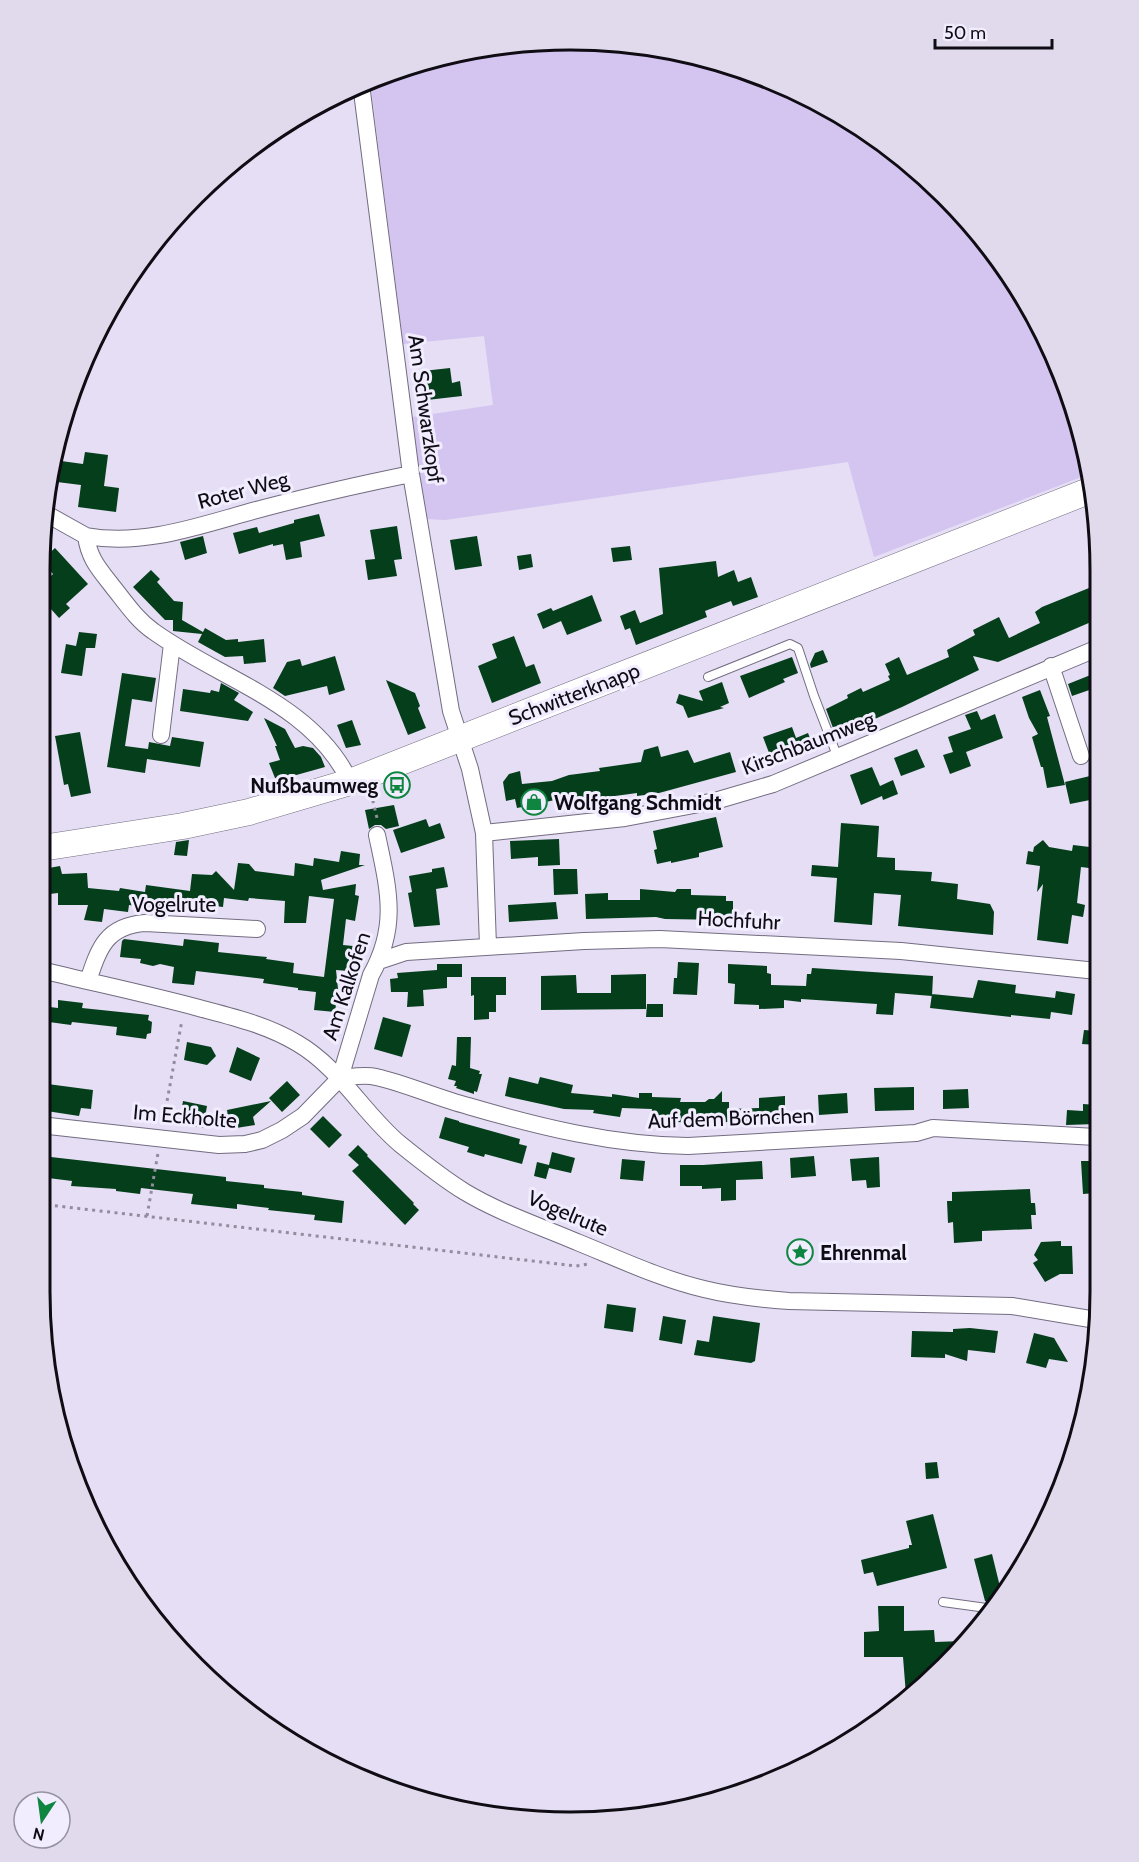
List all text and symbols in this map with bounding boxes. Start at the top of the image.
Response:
scale bar [935,12,1052,50]
text: 50 m [944,22,986,44]
street label: Am Schwarzkopf [403,333,449,485]
street label: Roter Weg [195,466,292,514]
street label: Schwitterknapp [505,657,643,731]
street label: Kirschbaumweg [738,706,879,780]
bus stop icon: Nußbaumweg [382,770,412,800]
place label: Nußbaumweg [250,773,378,798]
shop icon: Wolfgang Schmidt [519,787,549,817]
place label: Wolfgang Schmidt [554,790,722,815]
street label: Vogelrute [132,892,217,917]
street label: Hochfuhr [697,905,781,935]
street label: Am Kalkofen [317,929,375,1043]
street label: Im Eckholte [132,1099,238,1133]
street label: Auf dem Börnchen [647,1103,815,1133]
street label: Vogelrute [524,1185,612,1241]
place icon: Ehrenmal [785,1237,815,1267]
place label: Ehrenmal [820,1240,907,1265]
north arrow [12,1790,72,1850]
text: N [31,1824,46,1845]

